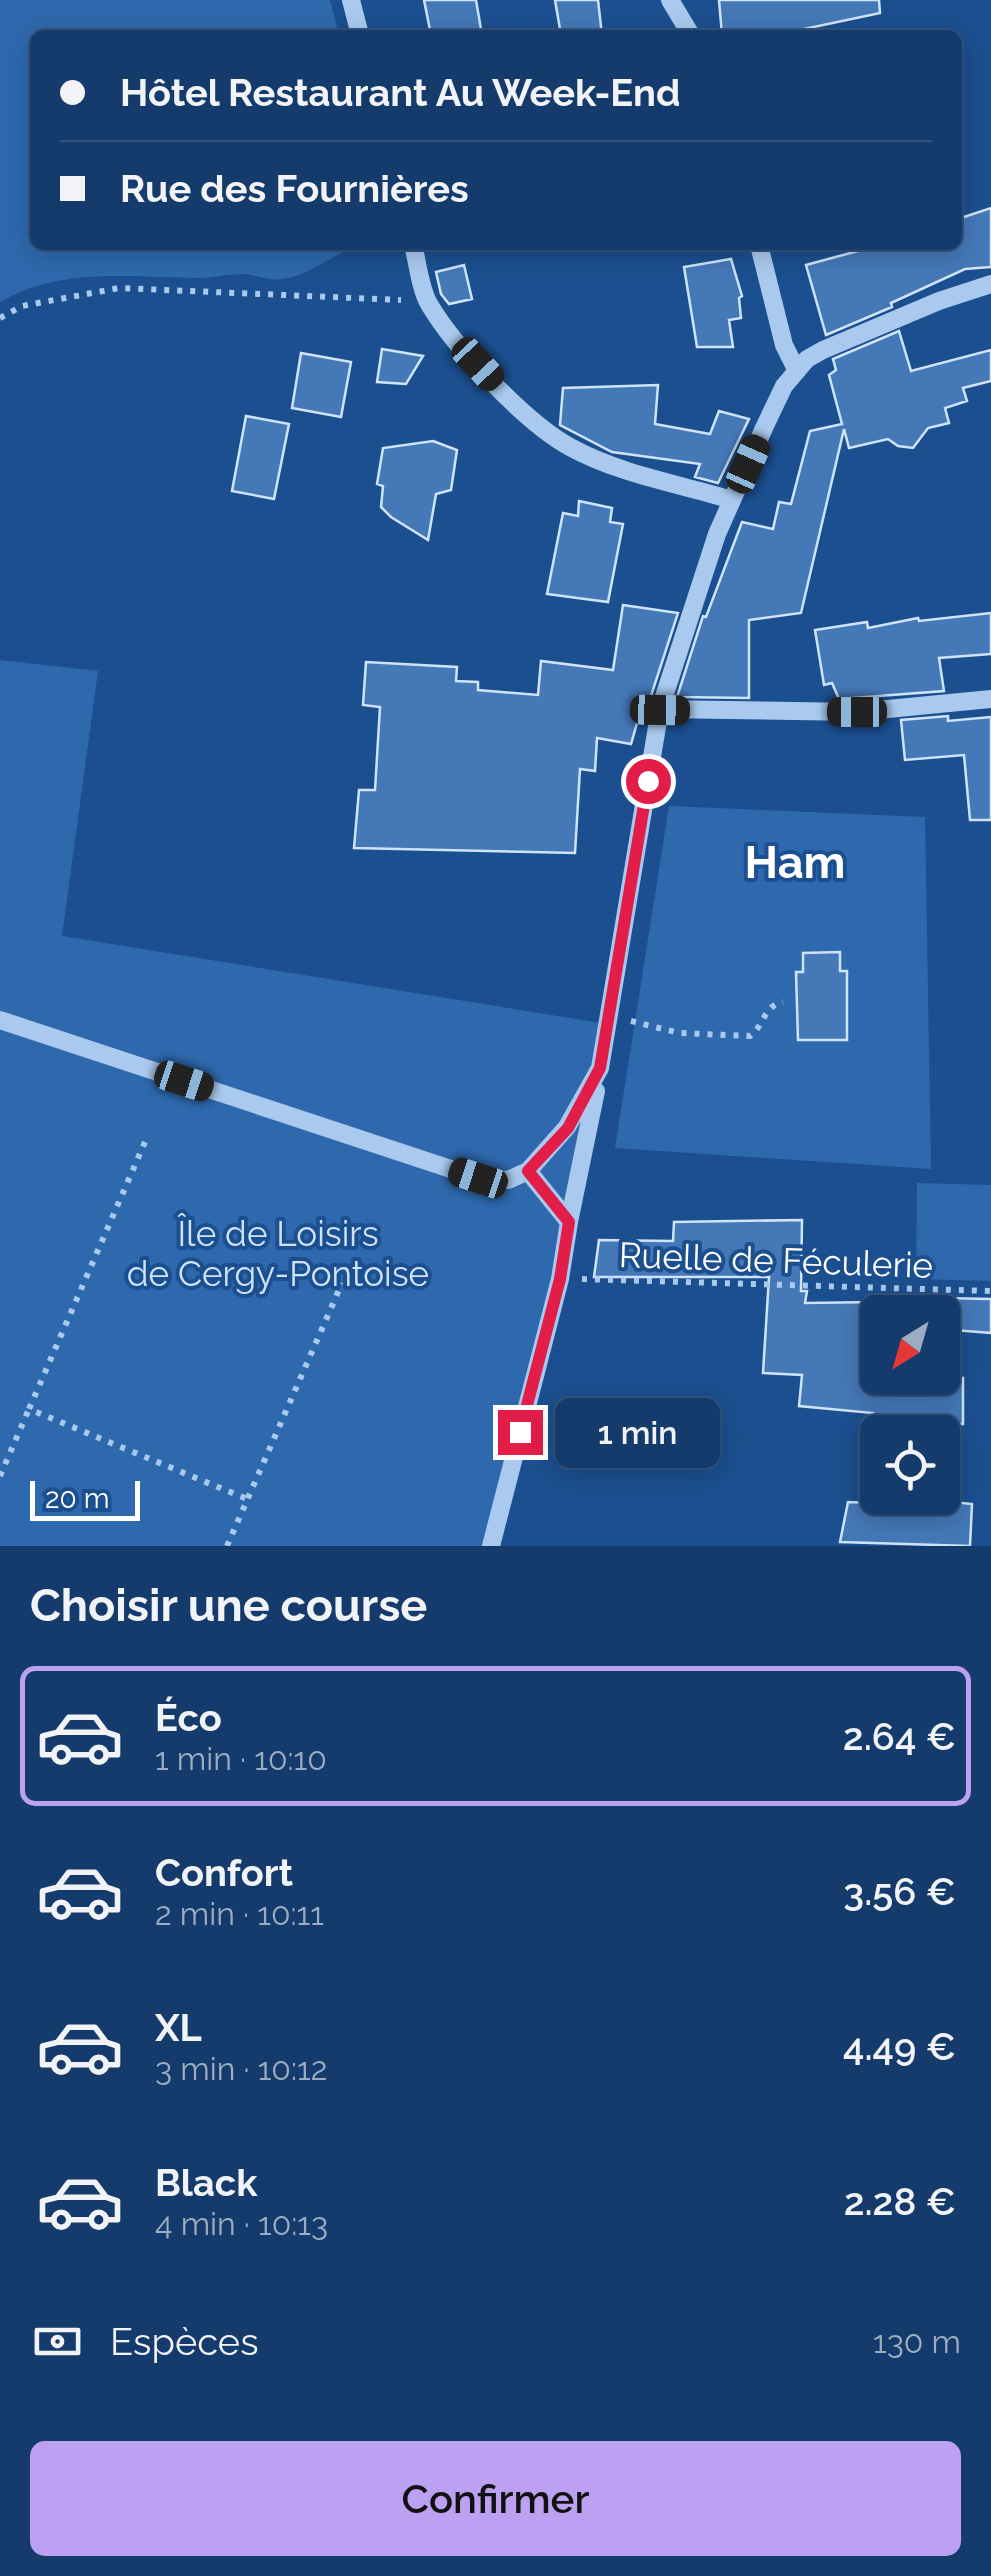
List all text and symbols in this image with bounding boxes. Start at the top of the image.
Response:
text: Hôtel Restaurant Au Week-End [120,70,681,115]
text: Rue des Fournières [120,166,469,211]
car [447,332,509,396]
car [722,430,774,498]
car [630,694,690,726]
car [827,697,887,727]
route start [626,759,671,804]
district label: Ham [745,836,845,889]
car [151,1057,217,1105]
car [445,1154,511,1202]
park label: Île de Loisirs de Cergy-Pontoise [127,1213,429,1294]
street label: Ruelle de Féculerie [618,1234,934,1286]
north arrow [860,1295,960,1395]
map controls [860,1295,960,1515]
callout: 1 min [555,1397,720,1467]
route end [498,1410,543,1455]
text: 1 min [598,1414,677,1451]
button: locate [860,1415,960,1515]
scale bar [30,1476,140,1521]
text: 20 m [45,1482,110,1515]
text: Choisir une course [30,1579,427,1632]
icon: car [35,1691,125,1781]
text: Éco [155,1695,222,1740]
text: 2.64 € [843,1714,956,1759]
text: 1 min · 10:10 [155,1740,327,1777]
icon: car [35,1846,125,1936]
text: Confort [155,1850,293,1895]
text: 3.56 € [843,1869,956,1914]
text: 2 min · 10:11 [155,1895,324,1932]
icon: car [35,2001,125,2091]
text: XL [155,2005,202,2050]
text: 4.49 € [843,2024,956,2069]
text: 3 min · 10:12 [155,2050,327,2087]
icon: car [35,2156,125,2246]
text: Black [155,2160,257,2205]
text: 2.28 € [844,2179,956,2224]
text: 4 min · 10:13 [155,2205,328,2242]
icon: cash [30,2314,85,2369]
text: Espèces [110,2319,259,2364]
text: 130 m [873,2323,961,2360]
button: Confirmer [30,2441,961,2556]

